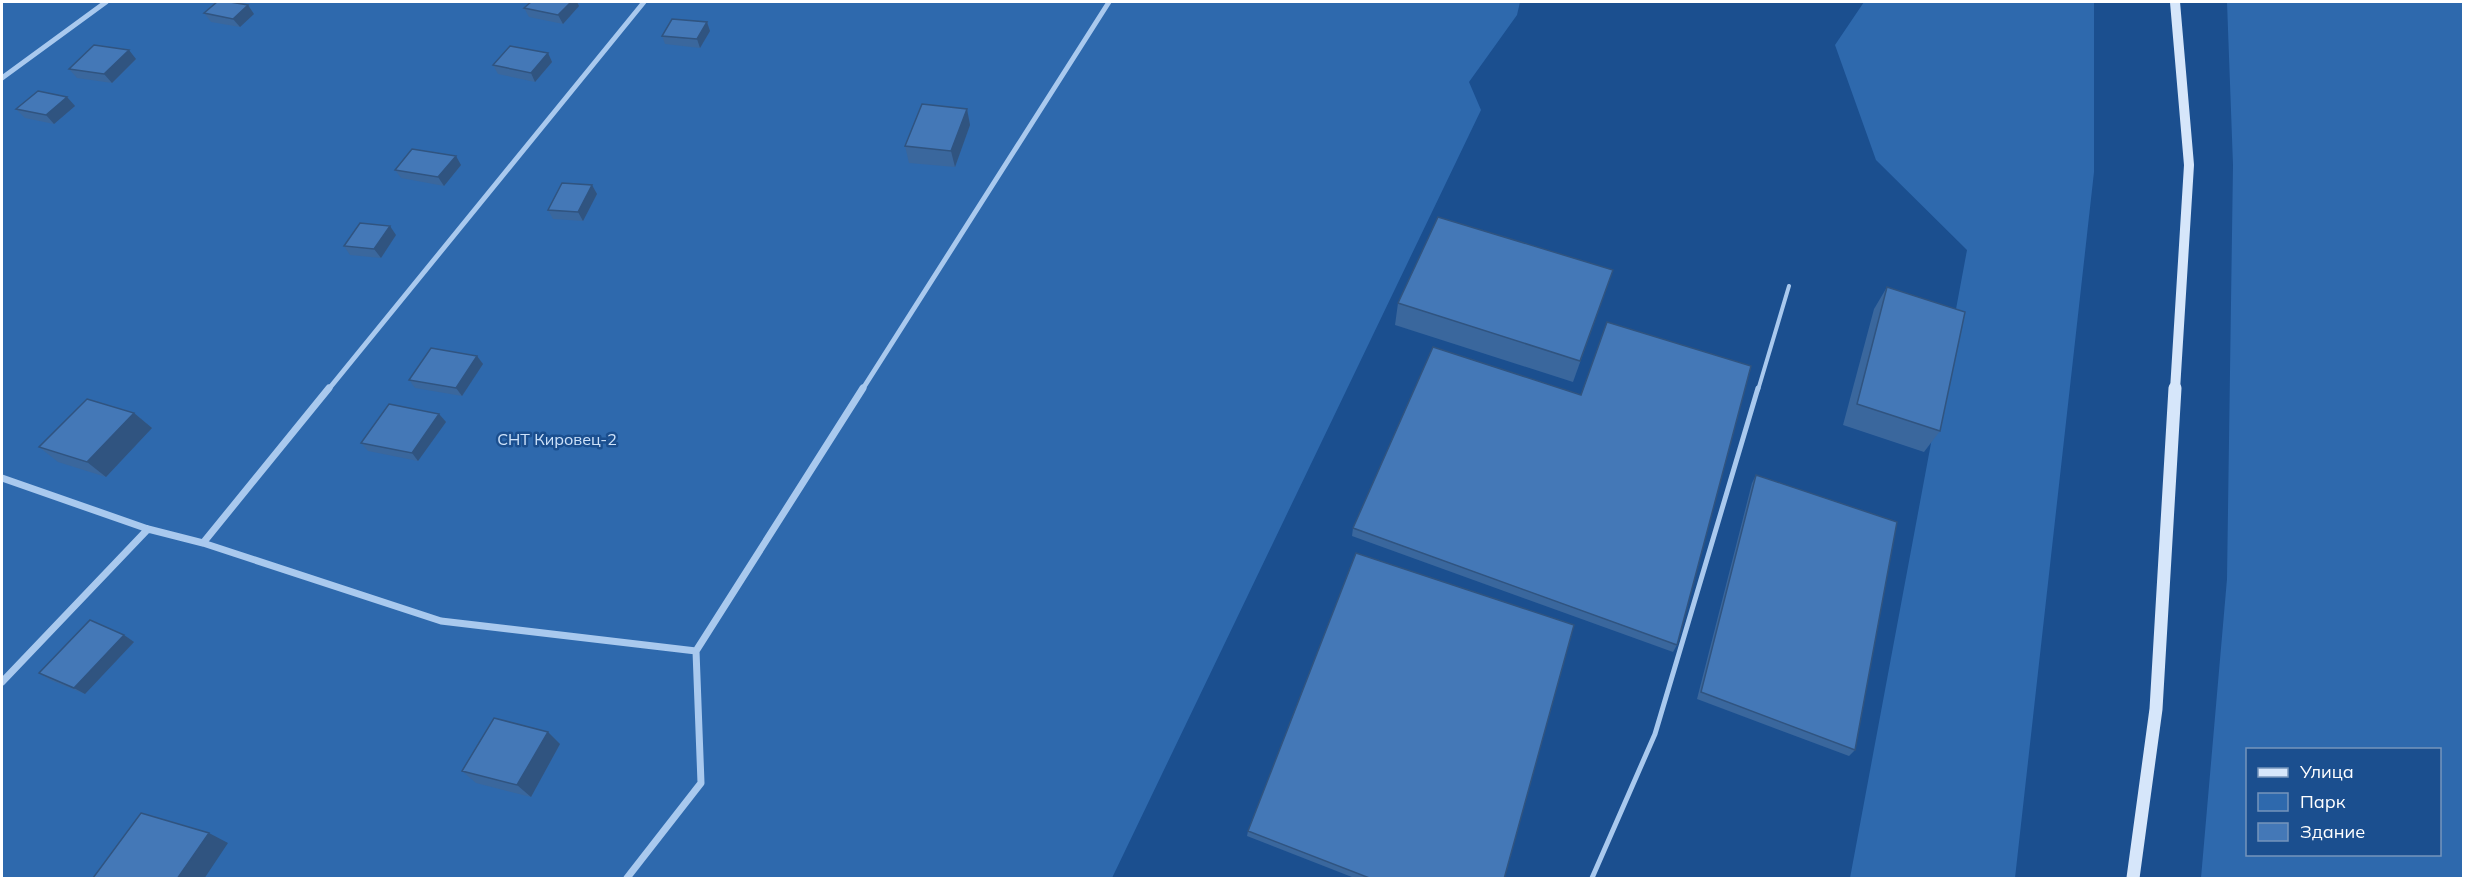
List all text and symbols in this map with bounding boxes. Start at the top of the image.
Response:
park label: СНТ Кировец-2 [497,429,617,449]
legend [2246,748,2441,856]
text: Улица [2299,760,2354,783]
text: Парк [2300,790,2346,813]
text: Здание [2300,820,2365,843]

